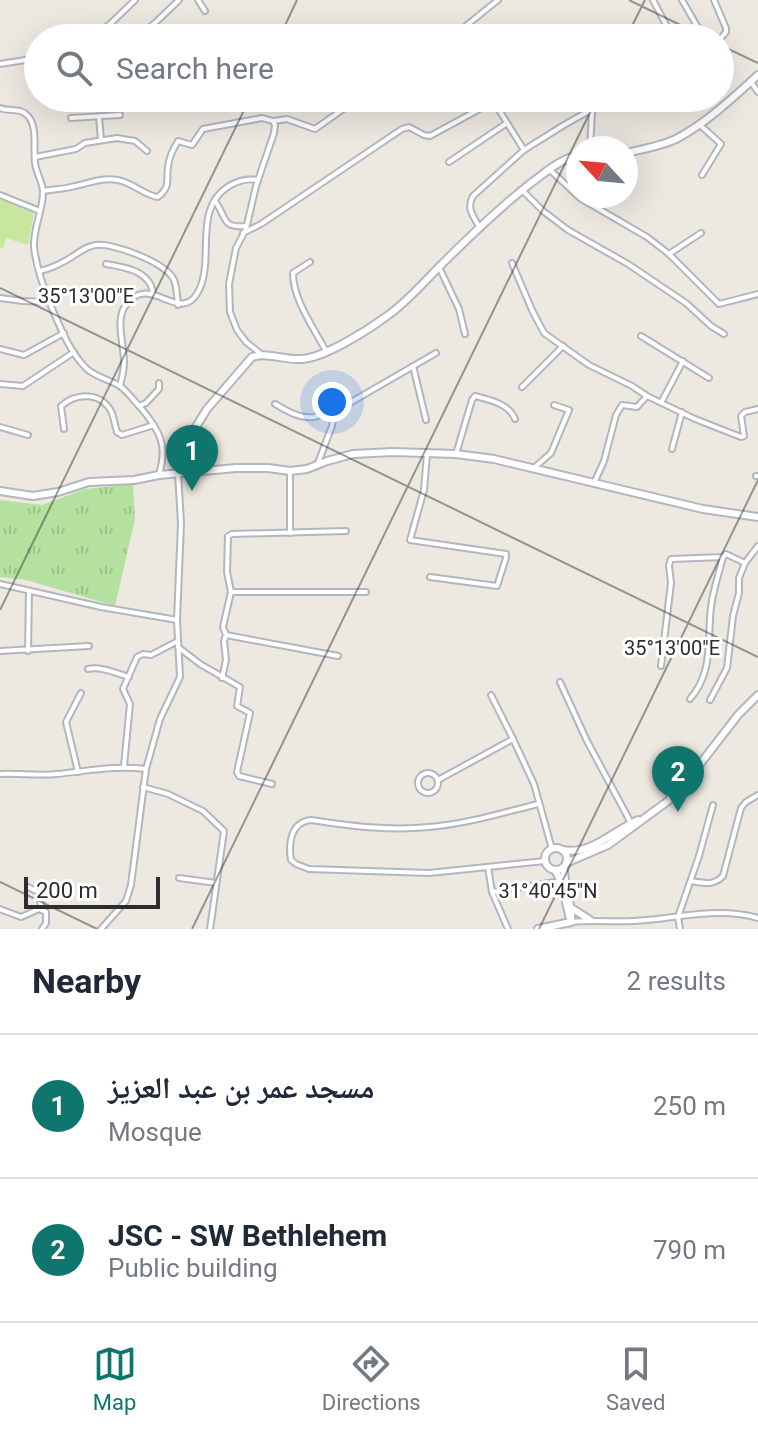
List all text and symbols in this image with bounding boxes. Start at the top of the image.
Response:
search box [24,24,734,112]
icon: search [52,46,96,90]
text: Search here [116,51,274,86]
north arrow [566,136,638,208]
text: 35°13'00"E [38,284,134,308]
your location [312,382,352,422]
pin: 1 [166,425,218,491]
text: 35°13'00"E [624,636,720,660]
pin: 2 [652,746,704,812]
scale bar [24,873,160,909]
text: 200 m [36,878,98,903]
text: 31°40'45"N [498,879,598,903]
text: Nearby [32,961,141,1001]
text: 2 results [627,966,726,996]
text: مسجد عمر بن عبد العزيز [108,1070,374,1105]
text: 1 [51,1091,65,1121]
text: 250 m [653,1091,726,1121]
text: Mosque [108,1117,202,1147]
text: JSC - SW Bethlehem [108,1218,387,1253]
text: 2 [51,1235,65,1265]
text: 790 m [653,1235,726,1265]
text: Public building [108,1253,278,1283]
tab: Map [93,1342,137,1415]
tab: Directions [322,1342,421,1415]
tab: Saved [606,1342,665,1415]

